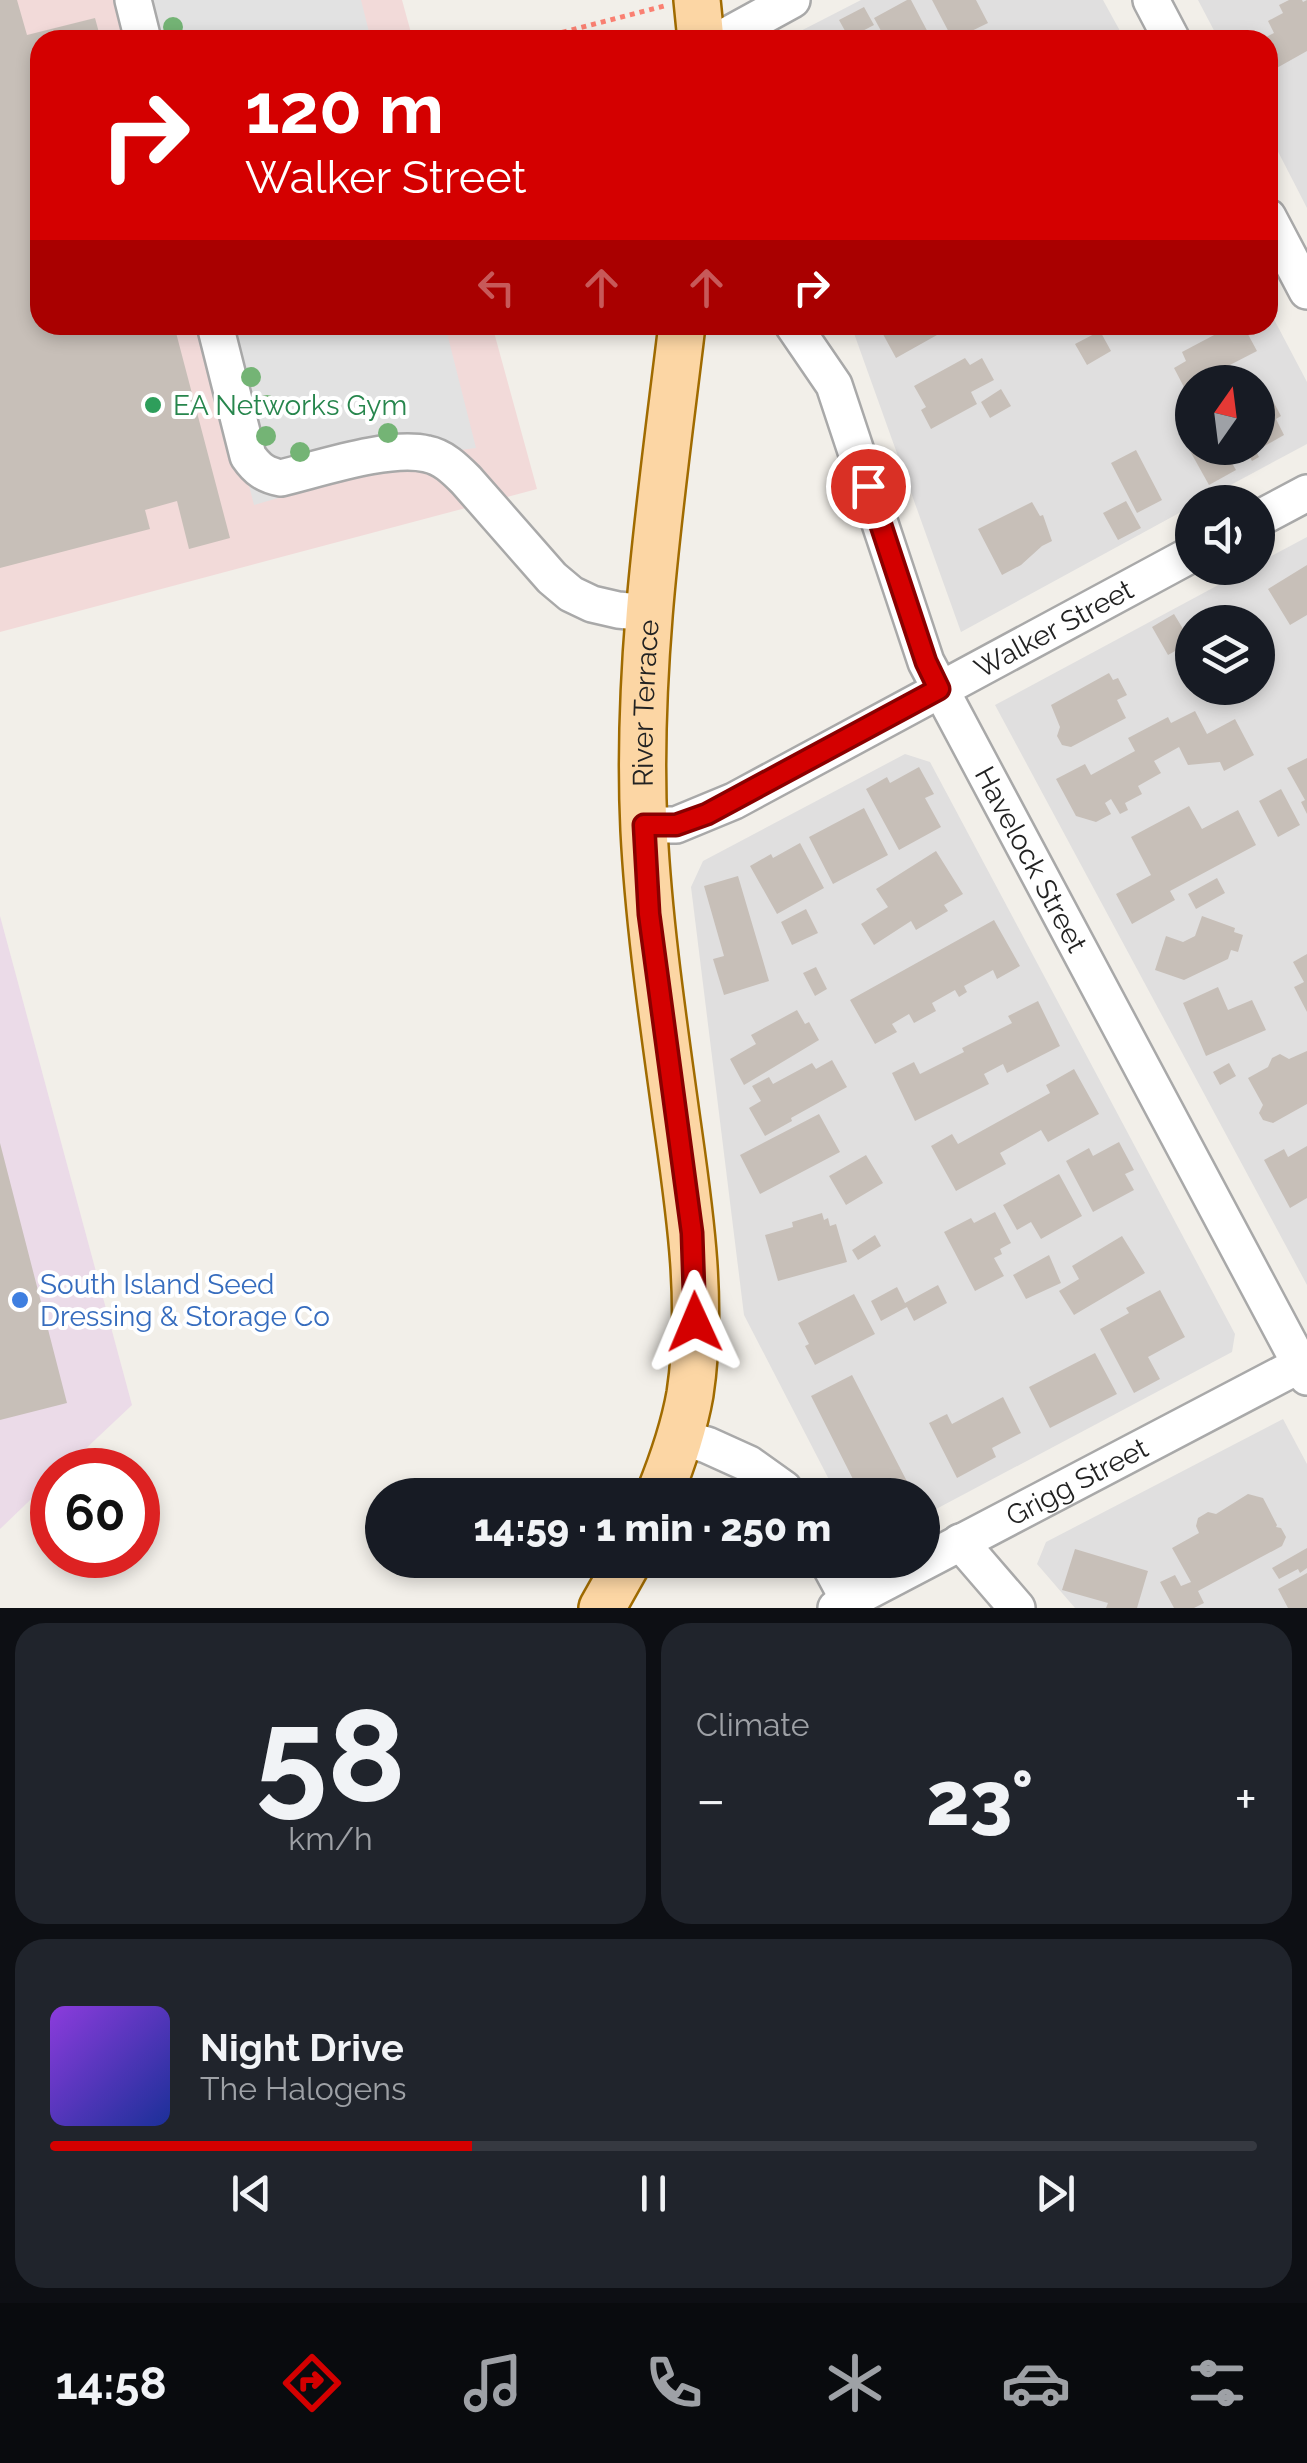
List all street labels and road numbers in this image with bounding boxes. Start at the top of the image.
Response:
street label: Walker Street [969,572,1139,685]
street label: River Terrace [626,618,665,787]
street label: Havelock Street [968,761,1094,958]
street label: Grigg Street [1000,1431,1154,1532]

